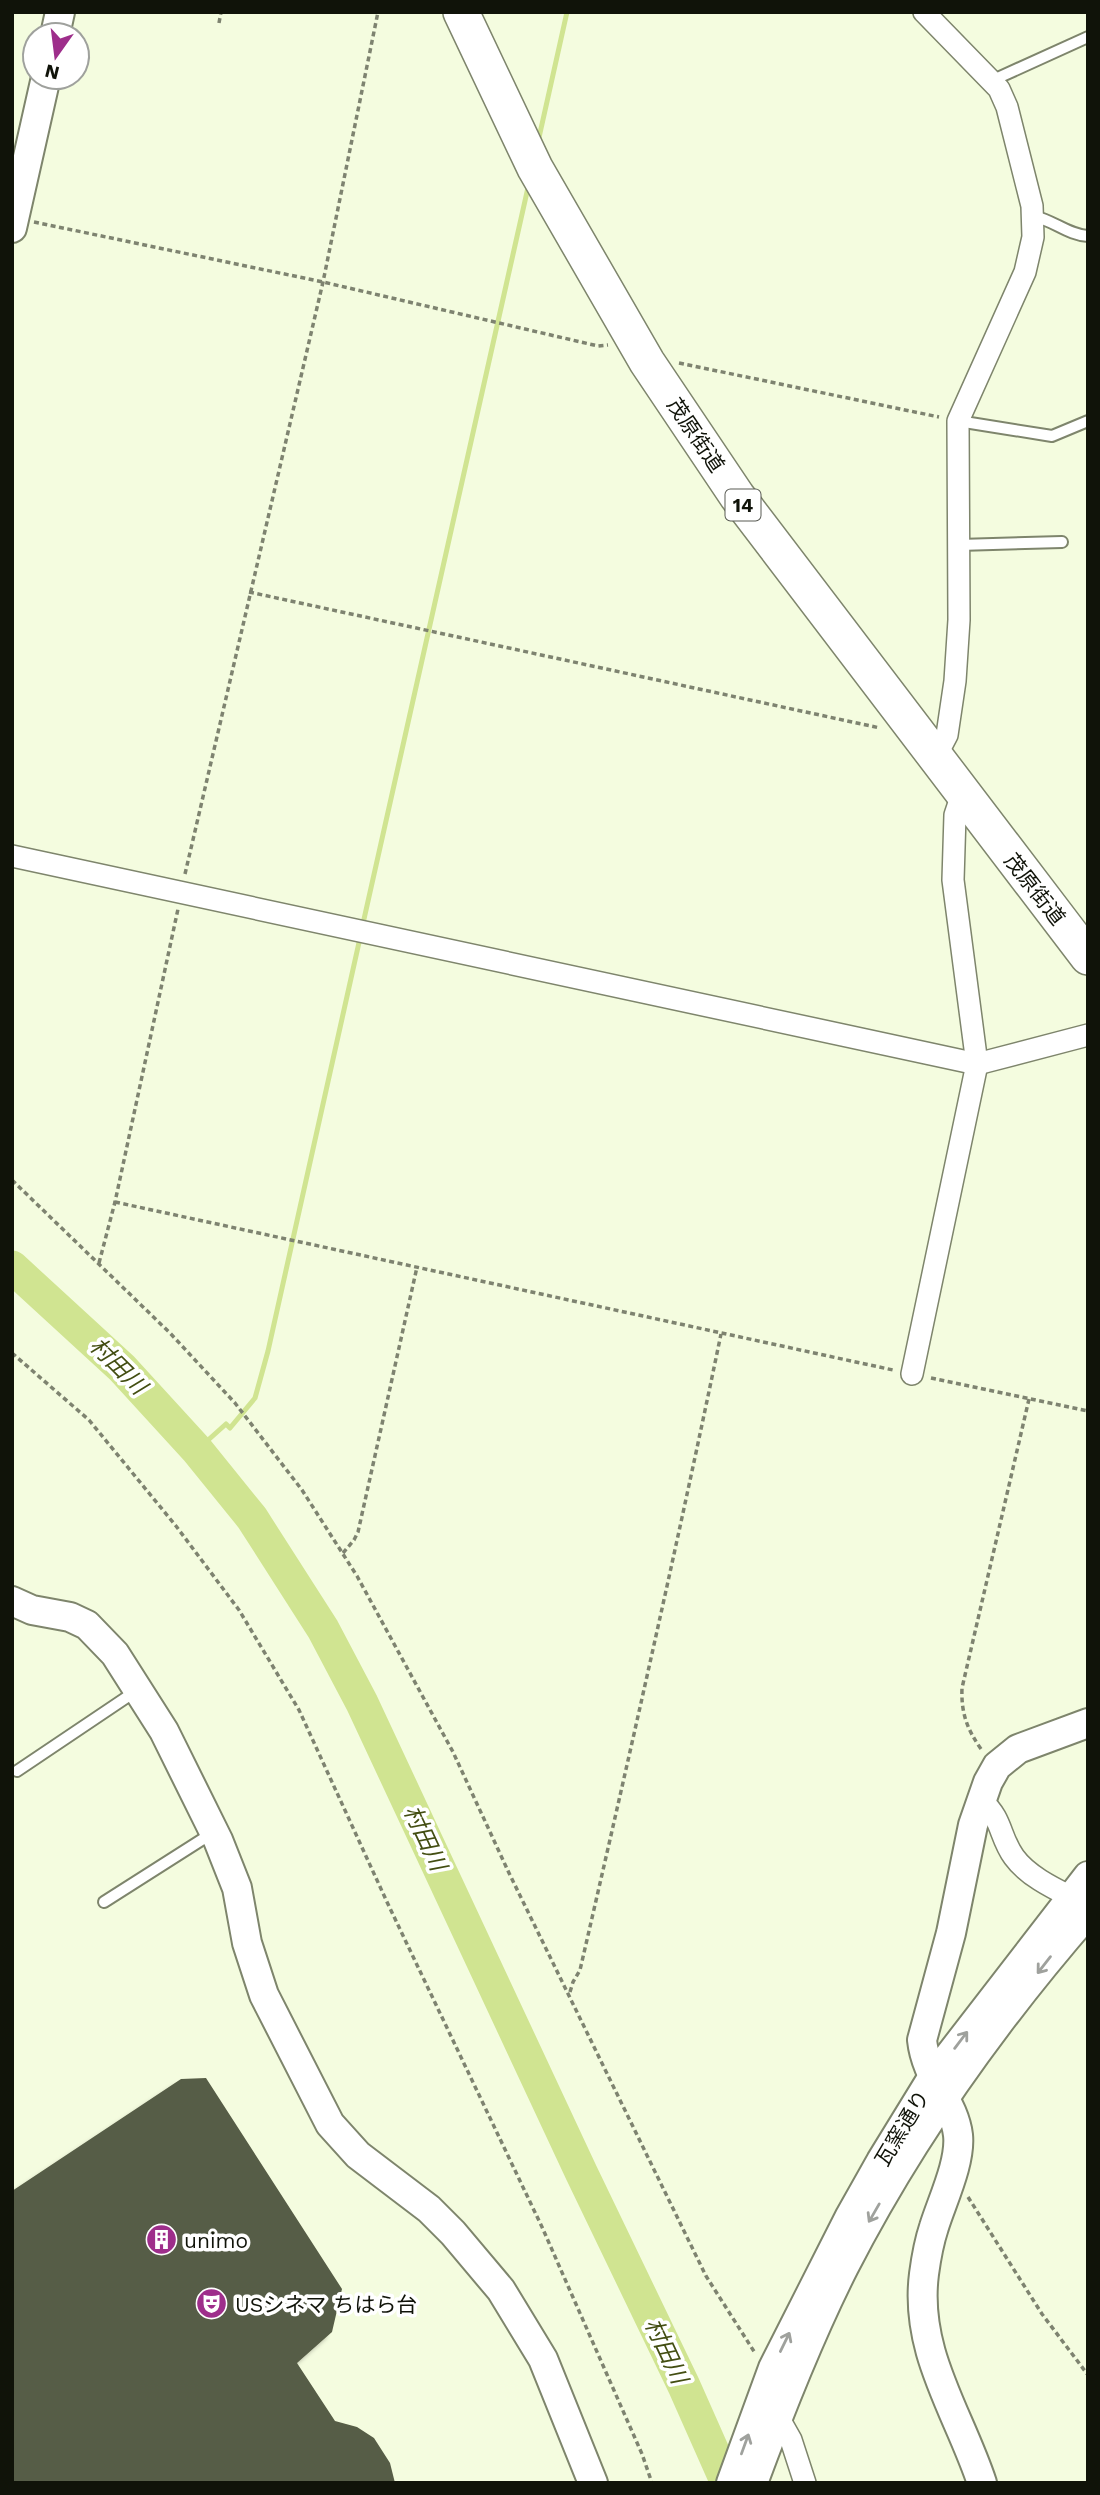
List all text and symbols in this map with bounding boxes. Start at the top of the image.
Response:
north arrow [21,21,91,91]
text: N [42,59,62,85]
street label: 茂原街道 [662,393,730,477]
road number: 14 [726,490,760,520]
street label: 茂原街道 [999,848,1071,930]
water label: 村田川 [84,1332,154,1402]
water label: 村田川 [398,1801,453,1878]
one-way arrow [1036,1955,1051,1974]
one-way arrow [953,2031,968,2050]
street label: 瓦窯通り [870,2086,934,2170]
one-way arrow [867,2202,880,2223]
building icon: unimo [144,2223,178,2257]
place label: unimo [184,2228,248,2253]
theatre icon: USシネマ ちはら台 [195,2287,229,2321]
place label: USシネマ ちはら台 [235,2292,418,2317]
water label: 村田川 [639,2314,694,2391]
one-way arrow [779,2332,793,2353]
one-way arrow [740,2434,752,2456]

